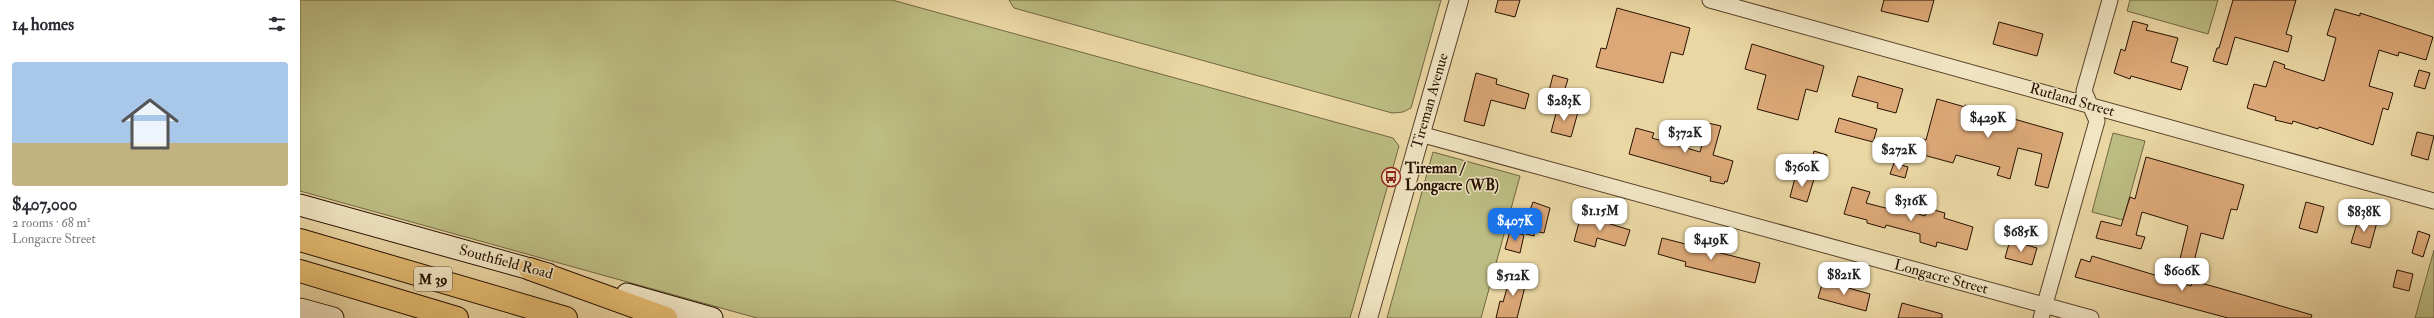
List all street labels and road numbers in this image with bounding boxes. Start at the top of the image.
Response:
street label: Tireman Avenue [1407,51,1453,151]
street label: Rutland Street [2027,79,2117,121]
street label: Southfield Road [457,240,556,284]
street label: Longacre Street [1892,255,1990,299]
road number: M 39 [414,267,452,291]

